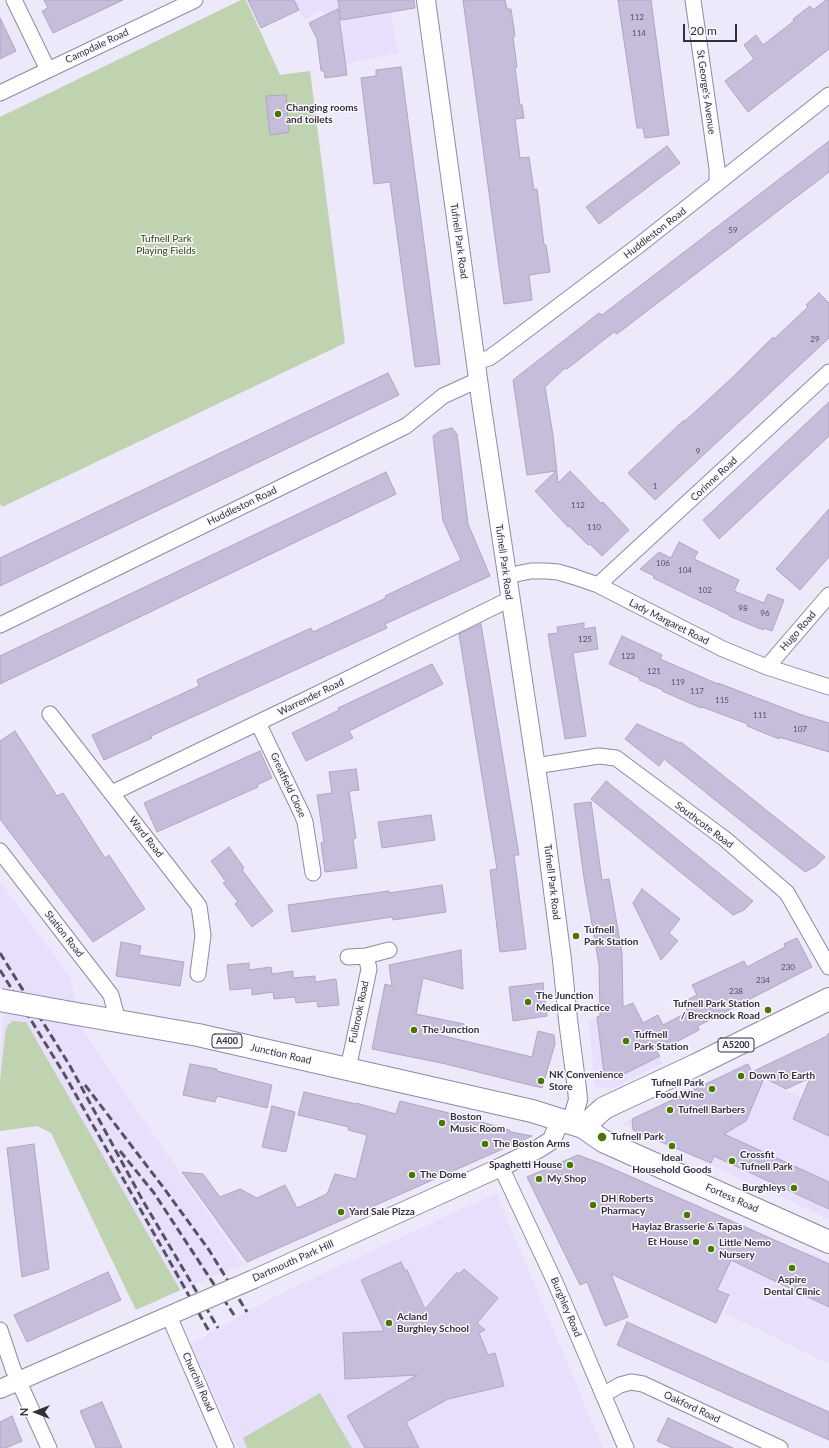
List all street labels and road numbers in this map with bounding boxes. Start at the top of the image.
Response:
street label: Campdale Road [63,26,131,66]
street label: St George's Avenue [694,49,718,135]
street label: Tufnell Park Road [448,202,470,280]
street label: Huddleston Road [621,205,689,261]
street label: Corinne Road [688,454,740,504]
street label: Huddleston Road [205,484,279,528]
street label: Tufnell Park Road [493,523,515,601]
street label: Lady Margaret Road [627,597,711,647]
street label: Hugo Road [778,609,818,653]
street label: Warrender Road [276,676,346,718]
street label: Greatfield Close [268,751,308,819]
street label: Southcote Road [673,799,735,851]
street label: Ward Road [126,814,166,860]
street label: Tufnell Park Road [541,843,563,921]
street label: Station Road [42,908,86,960]
street label: Fulbrook Road [347,980,371,1044]
road number: A400 [212,1034,242,1048]
road number: A5200 [718,1038,754,1052]
street label: Junction Road [249,1041,313,1067]
street label: Fortess Road [704,1181,760,1215]
street label: Dartmouth Park Hill [251,1238,335,1284]
street label: Burghley Road [548,1275,584,1339]
street label: Churchill Road [180,1351,216,1413]
street label: Oakford Road [662,1389,722,1425]

